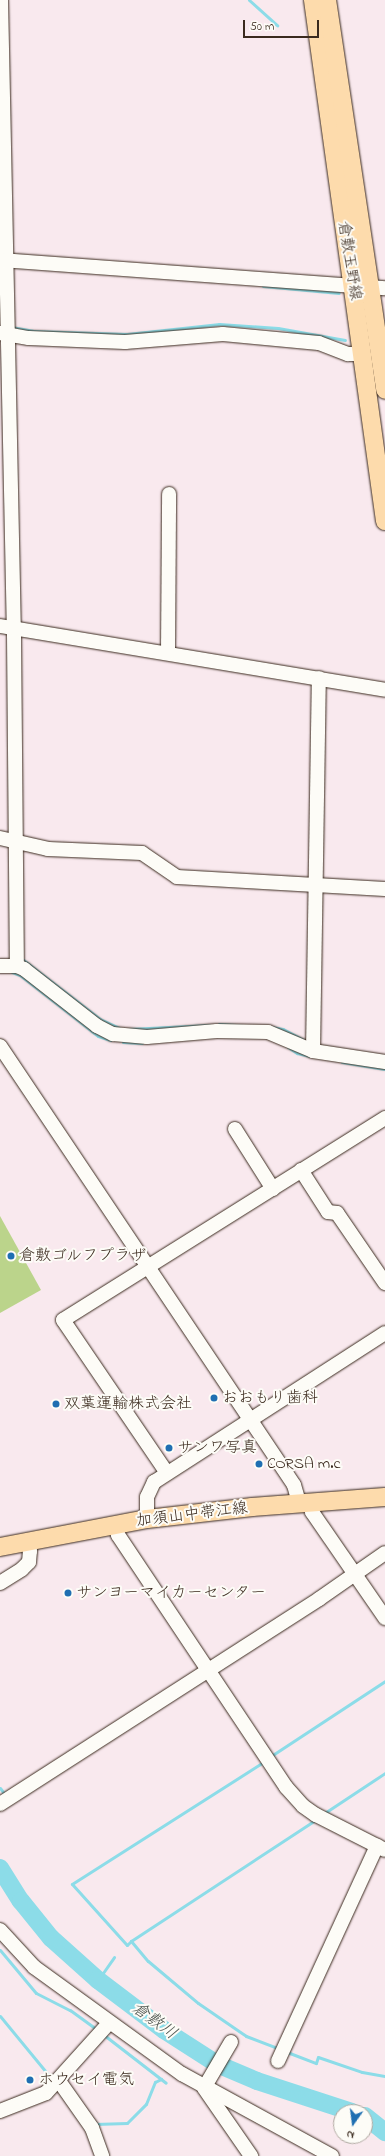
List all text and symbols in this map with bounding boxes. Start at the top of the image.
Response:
scale bar [245,12,321,38]
text: 50 m [250,18,274,36]
street label: 倉敷玉野線 [333,220,365,302]
place label: 倉敷ゴルフプラザ [19,1246,147,1266]
marker: 倉敷ゴルフプラザ [6,1251,16,1261]
place label: おおもり歯科 [222,1388,318,1408]
marker: おおもり歯科 [209,1393,219,1403]
place label: 双葉運輸株式会社 [64,1394,192,1414]
marker: 双葉運輸株式会社 [51,1399,61,1409]
place label: サンワ写真 [177,1438,257,1458]
marker: サンワ写真 [164,1443,174,1453]
place label: CORSA m.c [267,1454,341,1474]
marker: CORSA m.c [254,1459,264,1469]
street label: 加須山中帯江線 [135,1499,249,1531]
place label: サンヨーマイカーセンター [76,1583,267,1603]
marker: サンヨーマイカーセンター [63,1588,73,1598]
water label: 倉敷川 [127,1998,181,2044]
place label: ホウセイ電気 [38,2070,134,2090]
marker: ホウセイ電気 [25,2075,35,2085]
north arrow [333,2104,373,2144]
text: N [345,2126,356,2143]

